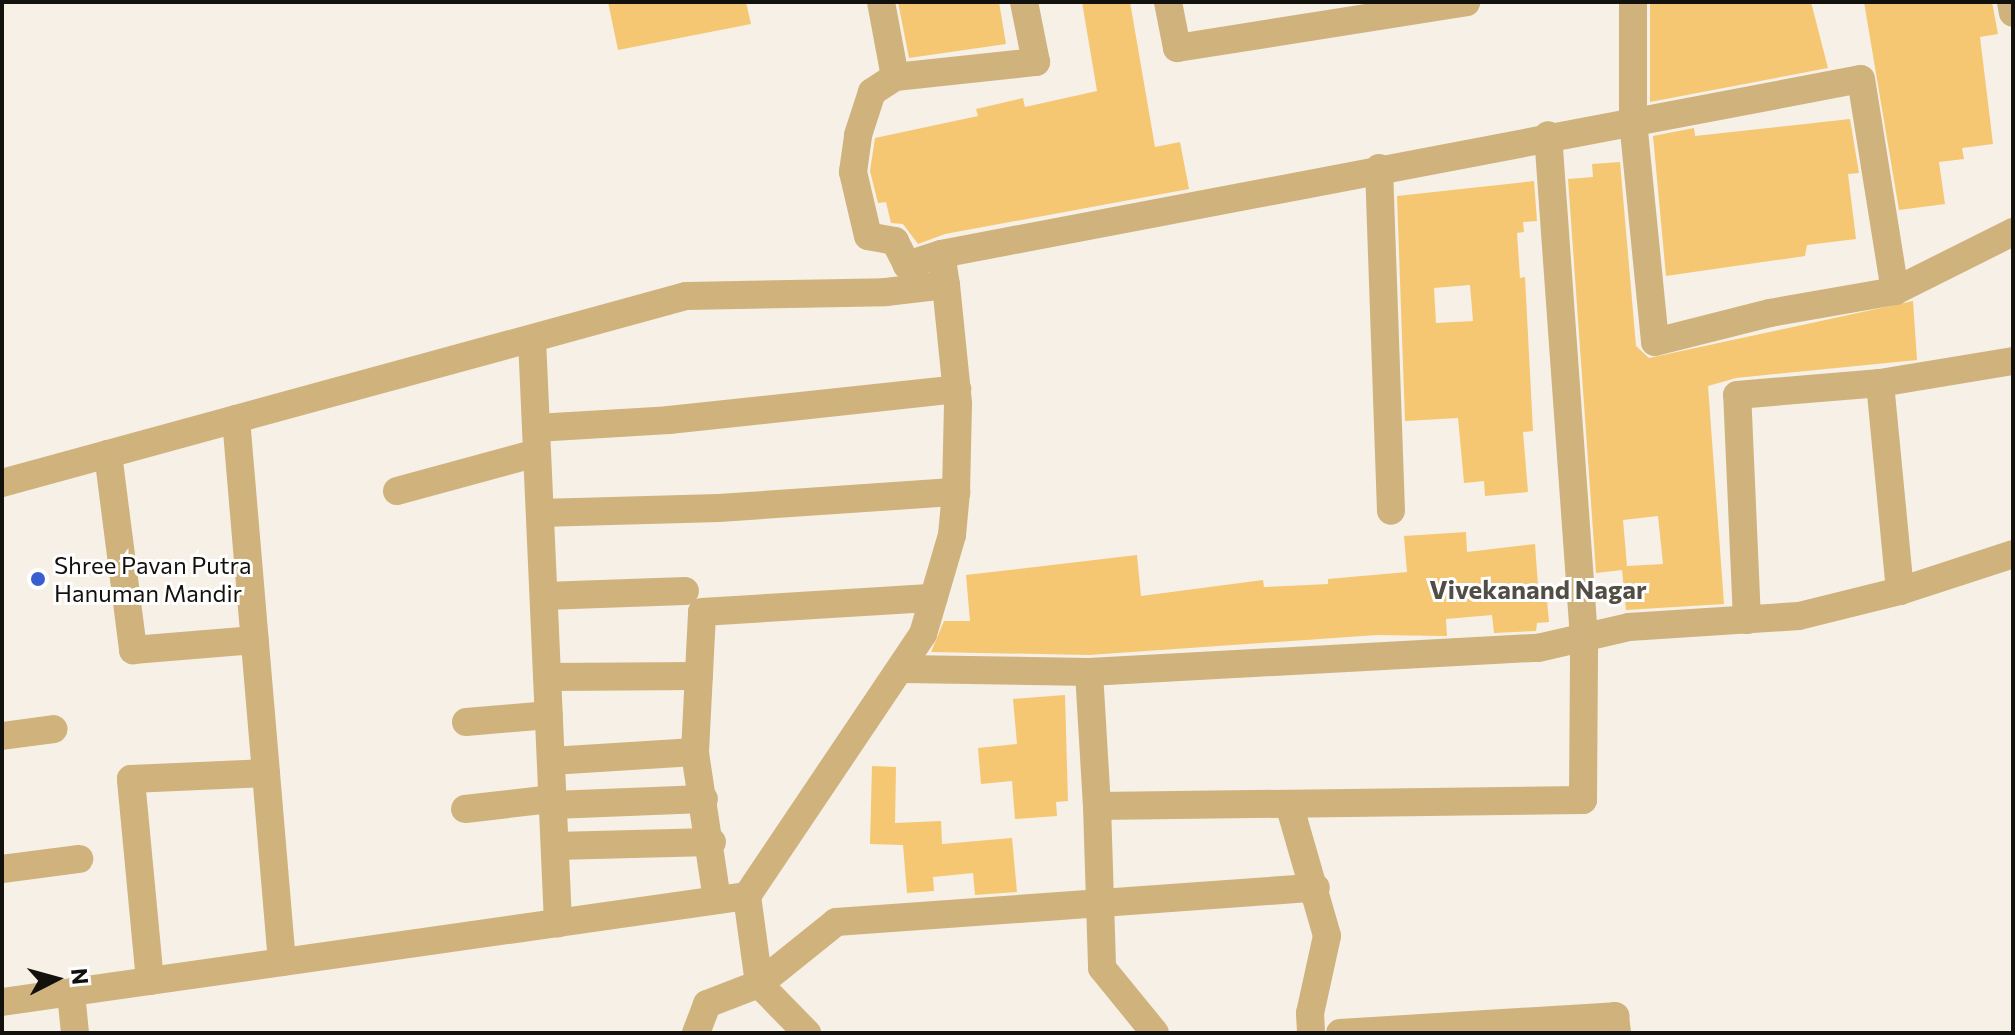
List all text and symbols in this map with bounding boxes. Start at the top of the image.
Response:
place label: Shree Pavan Putra Hanuman Mandir [54,551,251,607]
marker: Shree Pavan Putra Hanuman Mandir [29,570,47,588]
district label: Vivekanand Nagar [1429,573,1647,605]
north arrow [16,939,96,1019]
text: N [66,967,95,986]

